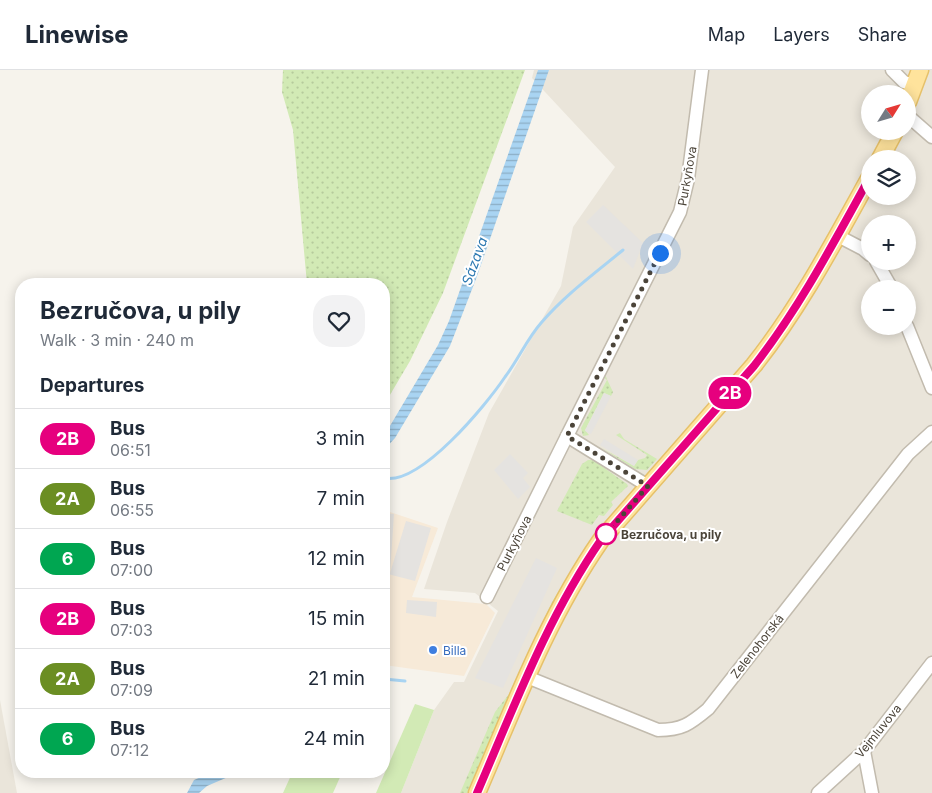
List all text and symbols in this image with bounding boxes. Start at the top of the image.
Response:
text: Linewise [25,20,129,49]
text: Map [708,24,745,45]
text: Layers [773,24,830,45]
text: Share [858,24,907,45]
north arrow [861,85,916,140]
map controls [861,85,916,335]
street label: Purkyňova [674,145,700,207]
button: layers [861,150,916,205]
button: + [861,215,916,270]
water label: Sázava [458,234,491,287]
your location [648,241,673,266]
button: − [861,280,916,335]
button: heart [313,295,365,347]
text: Bezručova, u pily [40,296,241,325]
text: Walk · 3 min · 240 m [40,330,194,350]
text: Departures [40,374,144,397]
line badge: 2B [708,377,752,409]
text: 2B [718,382,742,403]
text: Bus [110,417,145,440]
text: 3 min [315,427,365,450]
text: 2B [56,428,79,449]
text: 06:51 [110,440,151,460]
text: Bus [110,477,145,500]
text: 7 min [316,487,365,510]
text: 2A [55,488,80,509]
text: 06:55 [110,500,154,520]
street label: Purkyňova [494,513,534,573]
marker: Bezručova, u pily [595,523,617,545]
place label: Bezručova, u pily [621,527,722,542]
text: Bus [110,537,145,560]
text: 12 min [308,547,365,570]
text: 6 [62,548,73,569]
text: 07:00 [110,560,153,580]
text: Bus [110,597,145,620]
text: 15 min [308,607,365,630]
text: 2B [56,608,79,629]
street label: Zelenohorská [727,611,787,681]
text: 07:03 [110,620,153,640]
place label: Billa [443,643,466,658]
marker: Billa [427,644,439,656]
text: Bus [110,657,145,680]
text: 21 min [308,667,365,690]
text: 2A [55,668,80,689]
text: 07:09 [110,680,153,700]
street label: Vejmluvova [852,701,904,761]
text: Bus [110,717,145,740]
text: 24 min [304,727,365,750]
text: 6 [62,728,73,749]
text: 07:12 [110,740,149,760]

